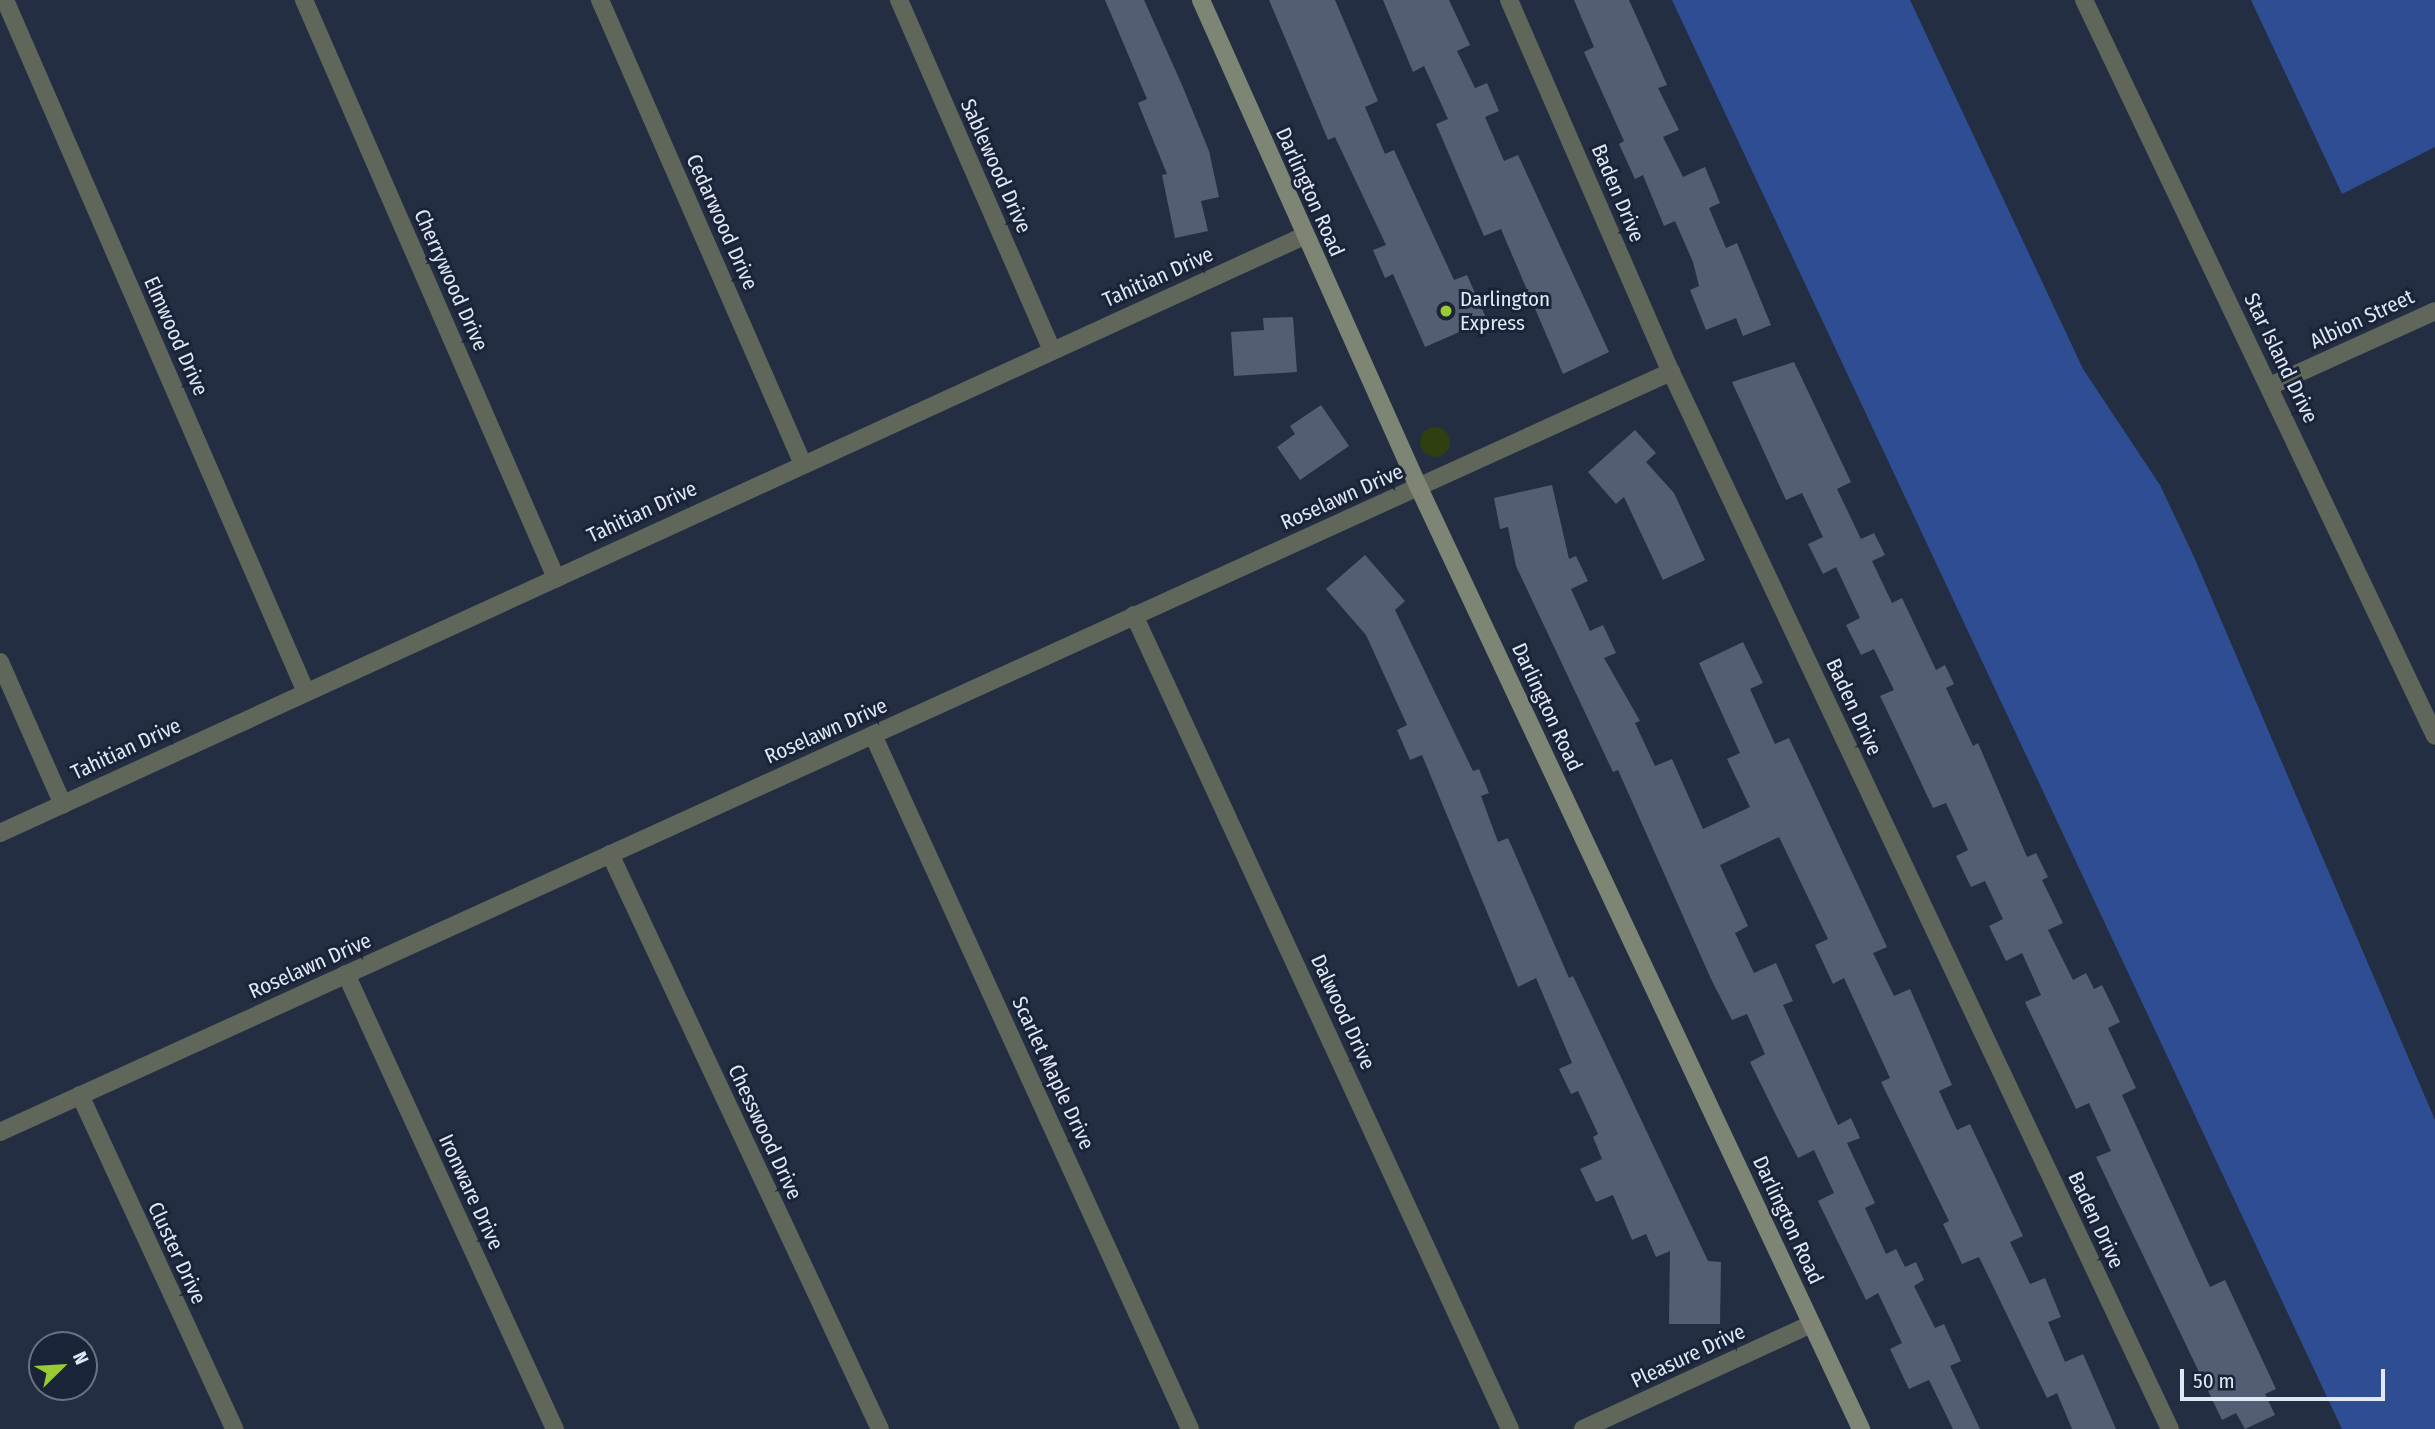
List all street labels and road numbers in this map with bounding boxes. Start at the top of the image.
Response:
street label: Sablewood Drive [955,95,1037,237]
street label: Darlington Road [1270,124,1350,260]
street label: Baden Drive [1586,140,1650,246]
street label: Cedarwood Drive [681,150,763,294]
street label: Cherrywood Drive [408,205,494,355]
street label: Tahitian Drive [1099,241,1217,313]
street label: Elmwood Drive [138,272,214,400]
street label: Albion Street [2306,284,2418,354]
street label: Star Island Drive [2239,289,2323,427]
street label: Roselawn Drive [1277,459,1407,535]
street label: Tahitian Drive [583,476,701,548]
street label: Darlington Road [1506,639,1588,775]
street label: Baden Drive [1821,655,1887,759]
street label: Roselawn Drive [761,693,891,769]
street label: Tahitian Drive [67,713,185,785]
street label: Roselawn Drive [245,928,375,1004]
street label: Dalwood Drive [1305,950,1381,1074]
street label: Scarlet Maple Drive [1006,992,1100,1154]
street label: Chesswood Drive [723,1061,807,1203]
street label: Ironware Drive [433,1130,509,1254]
street label: Darlington Road [1747,1152,1829,1288]
street label: Baden Drive [2063,1168,2129,1272]
street label: Cluster Drive [142,1198,212,1308]
street label: Pleasure Drive [1627,1319,1749,1393]

